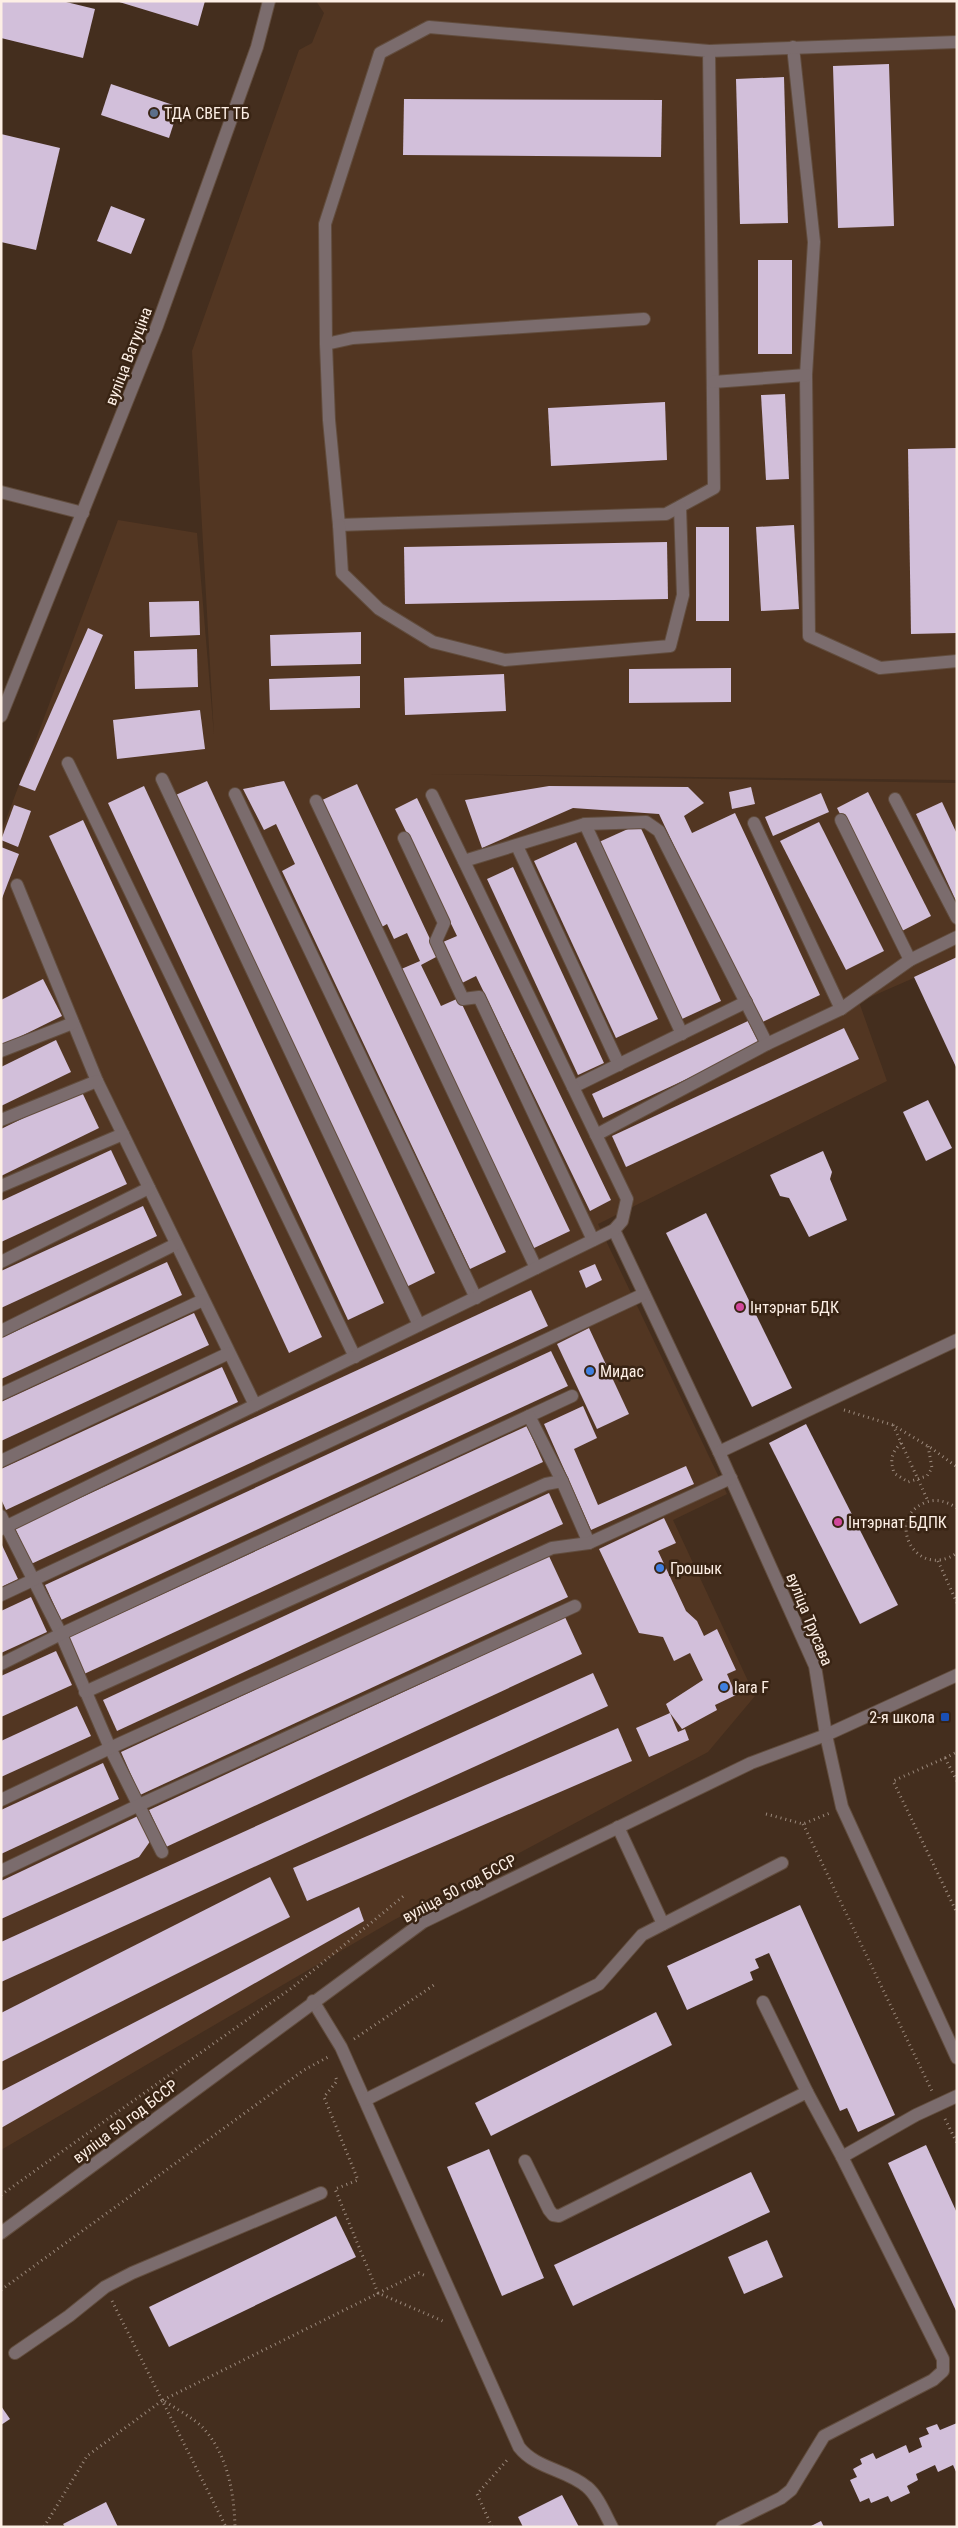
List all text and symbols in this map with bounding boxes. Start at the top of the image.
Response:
place label: ТДА СВЕТ ТБ [164,104,250,123]
marker: ТДА СВЕТ ТБ [148,107,160,119]
street label: вуліца Ватуціна [101,304,156,408]
place label: Інтэрнат БДК [750,1298,839,1317]
marker: Інтэрнат БДК [734,1301,746,1313]
place label: Мидас [600,1362,644,1381]
marker: Мидас [584,1365,596,1377]
place label: Інтэрнат БДПК [848,1513,947,1532]
marker: Інтэрнат БДПК [832,1516,844,1528]
place label: Грошык [670,1559,722,1578]
marker: Грошык [654,1562,666,1574]
street label: вуліца Трусава [782,1570,837,1668]
place label: lara F [734,1678,769,1697]
marker: lara F [718,1681,730,1693]
place label: 2-я школа [869,1708,935,1727]
marker: 2-я школа [939,1711,951,1723]
street label: вуліца 50 год БССР [399,1850,520,1927]
street label: вуліца 50 год БССР [69,2076,182,2167]

